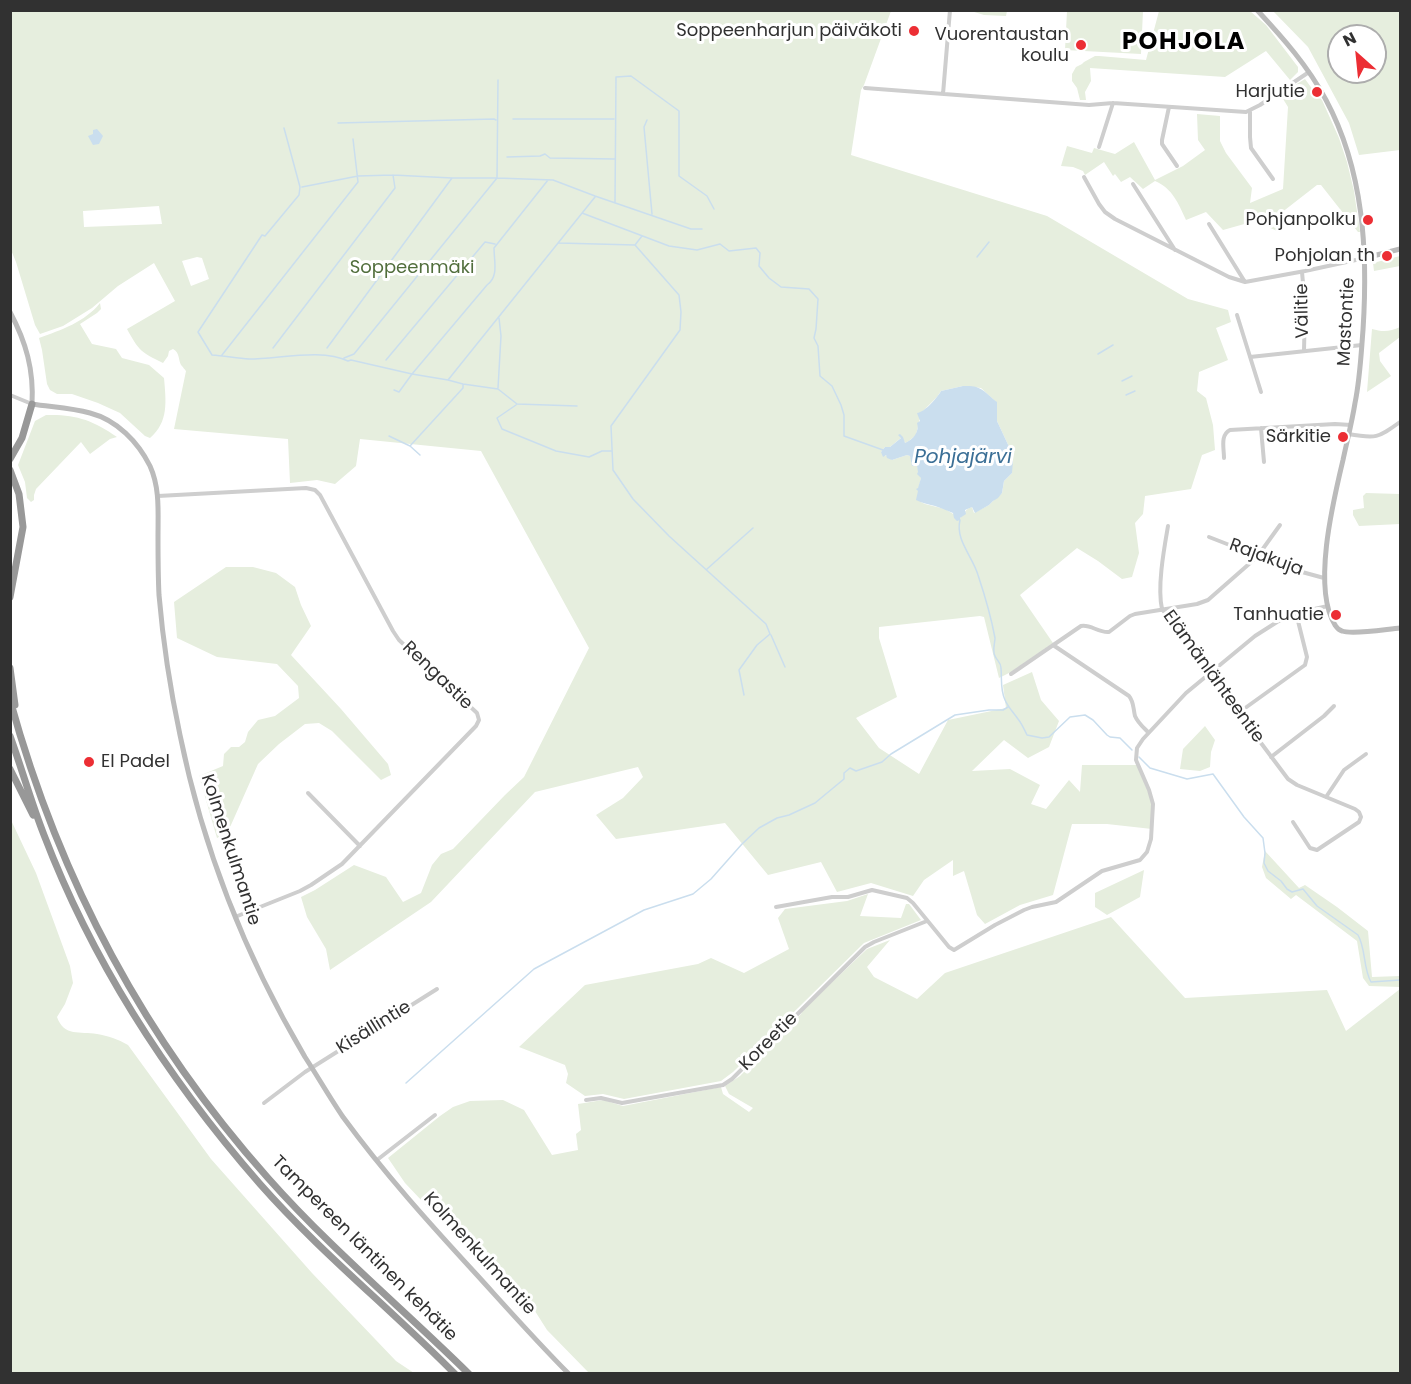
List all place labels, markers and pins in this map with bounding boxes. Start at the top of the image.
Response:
place label: Soppeenharjun päiväkoti [676,20,902,42]
marker: Soppeenharjun päiväkoti [907,24,921,38]
place label: Vuorentaustan koulu [935,24,1069,66]
marker: Vuorentaustan koulu [1074,38,1088,52]
place label: Harjutie [1236,81,1305,103]
marker: Harjutie [1310,85,1324,99]
place label: Pohjanpolku [1245,209,1356,231]
marker: Pohjanpolku [1361,213,1375,227]
place label: Pohjolan th [1275,245,1375,267]
marker: Pohjolan th [1380,249,1394,263]
place label: Särkitie [1266,426,1331,448]
marker: Särkitie [1336,430,1350,444]
place label: Tanhuatie [1233,604,1324,626]
marker: Tanhuatie [1329,608,1343,622]
place label: El Padel [101,751,170,773]
marker: El Padel [82,755,96,769]

